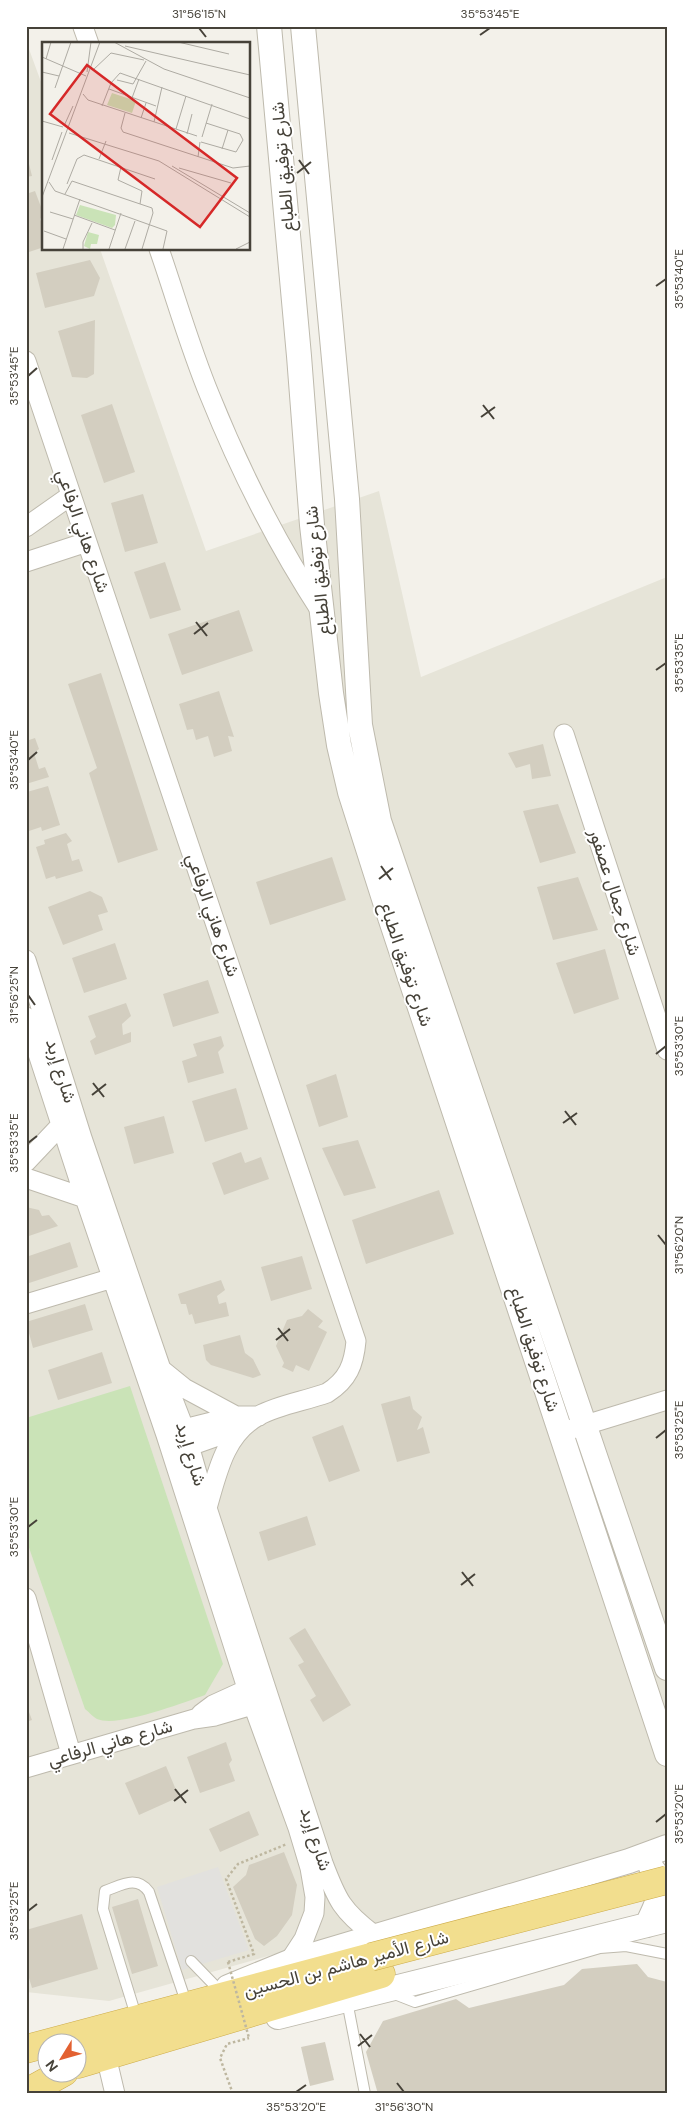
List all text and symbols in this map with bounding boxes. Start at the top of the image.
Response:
text: 31°56'15"N [172,6,226,22]
text: 35°53'45"E [461,6,520,22]
inset map [42,42,250,250]
street label: شارع توفيق الطباع [265,101,301,233]
text: 35°53'40"E [671,249,687,309]
text: 35°53'45"E [6,346,22,405]
street label: شارع هاني الرفاعي [48,466,115,597]
street label: شارع توفيق الطباع [299,505,337,637]
text: 35°53'35"E [671,633,687,693]
text: 35°53'40"E [6,730,22,790]
street label: شارع جمال عصفور [583,824,647,959]
street label: شارع هاني الرفاعي [178,850,245,981]
street label: شارع توفيق الطباع [373,898,439,1030]
text: 31°56'25"N [6,966,22,1024]
text: 35°53'30"E [671,1016,687,1076]
street label: شارع إربد [40,1036,82,1106]
text: 35°53'35"E [6,1113,22,1173]
text: 31°56'20"N [671,1216,687,1274]
street label: شارع توفيق الطباع [502,1283,566,1415]
text: 35°53'25"E [671,1400,687,1460]
street label: شارع إربد [170,1419,212,1489]
text: 35°53'30"E [6,1497,22,1557]
street label: شارع هاني الرفاعي [45,1714,176,1775]
text: 35°53'20"E [671,1784,687,1844]
street label: شارع إربد [294,1804,338,1874]
text: 35°53'25"E [6,1881,22,1941]
street label: شارع الأمير هاشم بن الحسين [241,1925,451,2003]
north arrow [38,2032,88,2082]
text: N [41,2056,62,2075]
text: 35°53'20"E [266,2099,326,2115]
text: 31°56'30"N [375,2099,433,2115]

